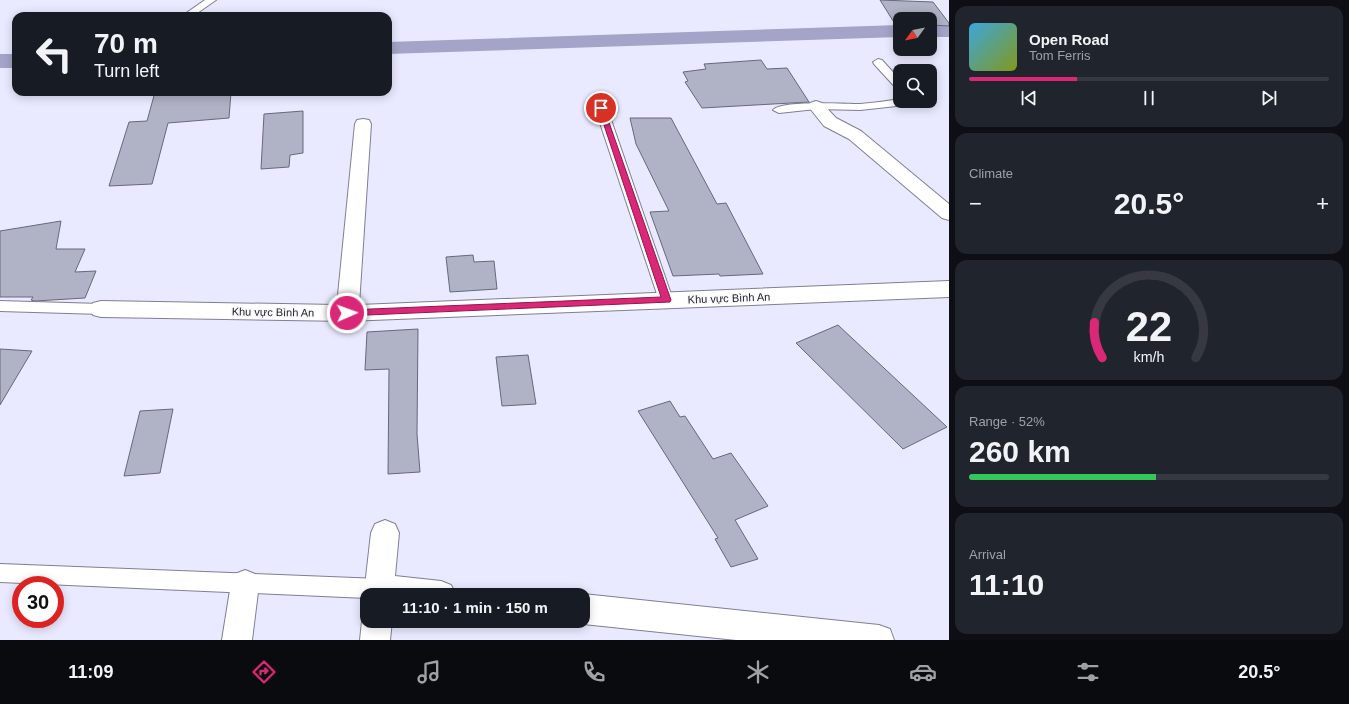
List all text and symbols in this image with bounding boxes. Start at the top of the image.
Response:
north arrow [893,12,937,56]
map controls [893,12,937,108]
icon: left [28,28,80,80]
text: 70 m [94,28,158,59]
text: Open Road [1029,31,1109,48]
text: Tom Ferris [1029,48,1090,63]
text: Turn left [94,61,159,81]
button: search [893,64,937,108]
icon: previous [1018,87,1040,109]
icon: pause [1138,87,1160,109]
icon: next [1258,87,1280,109]
pin [584,91,618,125]
icon: arrive [590,97,612,119]
text: Climate [969,166,1013,181]
text: 20.5° [1114,187,1184,220]
text: − [969,191,982,216]
text: + [1316,191,1329,216]
street label: Khu vực Bình An [688,291,770,305]
position arrow [326,292,368,334]
text: 22 [1126,303,1172,350]
street label: Khu vực Bình An [232,305,314,319]
text: km/h [1134,349,1165,365]
text: Range · 52% [969,414,1045,429]
text: 260 km [969,435,1071,468]
text: Arrival [969,547,1006,562]
text: 11:10 [969,568,1044,601]
speed limit sign: 30 [12,576,64,628]
text: 11:10 · 1 min · 150 m [402,599,548,616]
icon: directions [250,658,278,686]
icon: music [415,658,443,686]
icon: phone [580,658,608,686]
icon: climate [744,658,772,686]
icon: car [909,658,937,686]
icon: filters [1074,658,1102,686]
text: 11:09 [68,662,113,682]
text: 20.5° [1238,662,1281,682]

